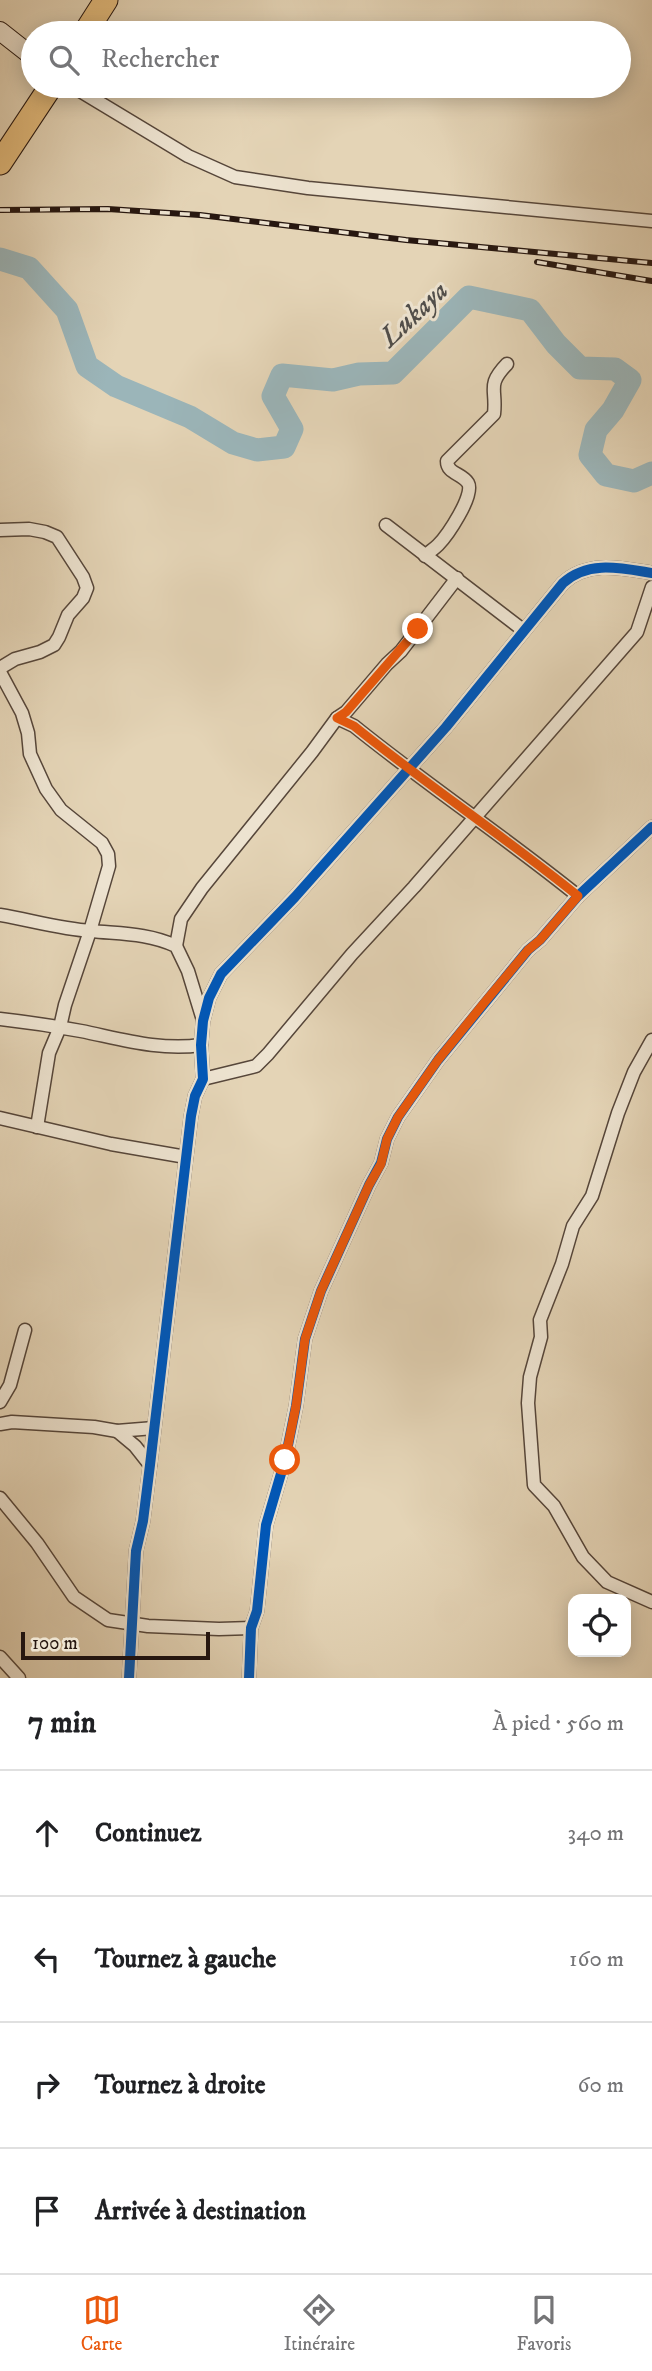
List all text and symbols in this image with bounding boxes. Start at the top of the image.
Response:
search box [21,21,631,98]
icon: search [45,41,83,79]
text: Rechercher [101,43,219,76]
water label: Lukaya [371,274,456,356]
route end [402,613,433,644]
route start [269,1444,300,1475]
map controls [568,1594,631,1657]
button: locate [568,1594,631,1657]
scale bar [21,1629,210,1661]
text: 100 m [32,1632,78,1655]
text: 7 min [28,1705,96,1742]
text: À pied · 560 m [493,1709,624,1738]
icon: ahead [28,1814,66,1852]
text: Continuez [95,1817,201,1850]
text: 340 m [568,1819,624,1848]
icon: left [28,1940,66,1978]
text: Tournez à gauche [95,1943,276,1976]
text: 160 m [569,1945,624,1974]
icon: right [28,2066,66,2104]
text: Tournez à droite [95,2069,266,2102]
text: 60 m [577,2071,624,2100]
icon: arrive [28,2192,66,2230]
text: Arrivée à destination [95,2195,306,2228]
tab: Carte [81,2291,122,2356]
tab: Itinéraire [284,2291,355,2356]
tab: Favoris [516,2291,571,2356]

